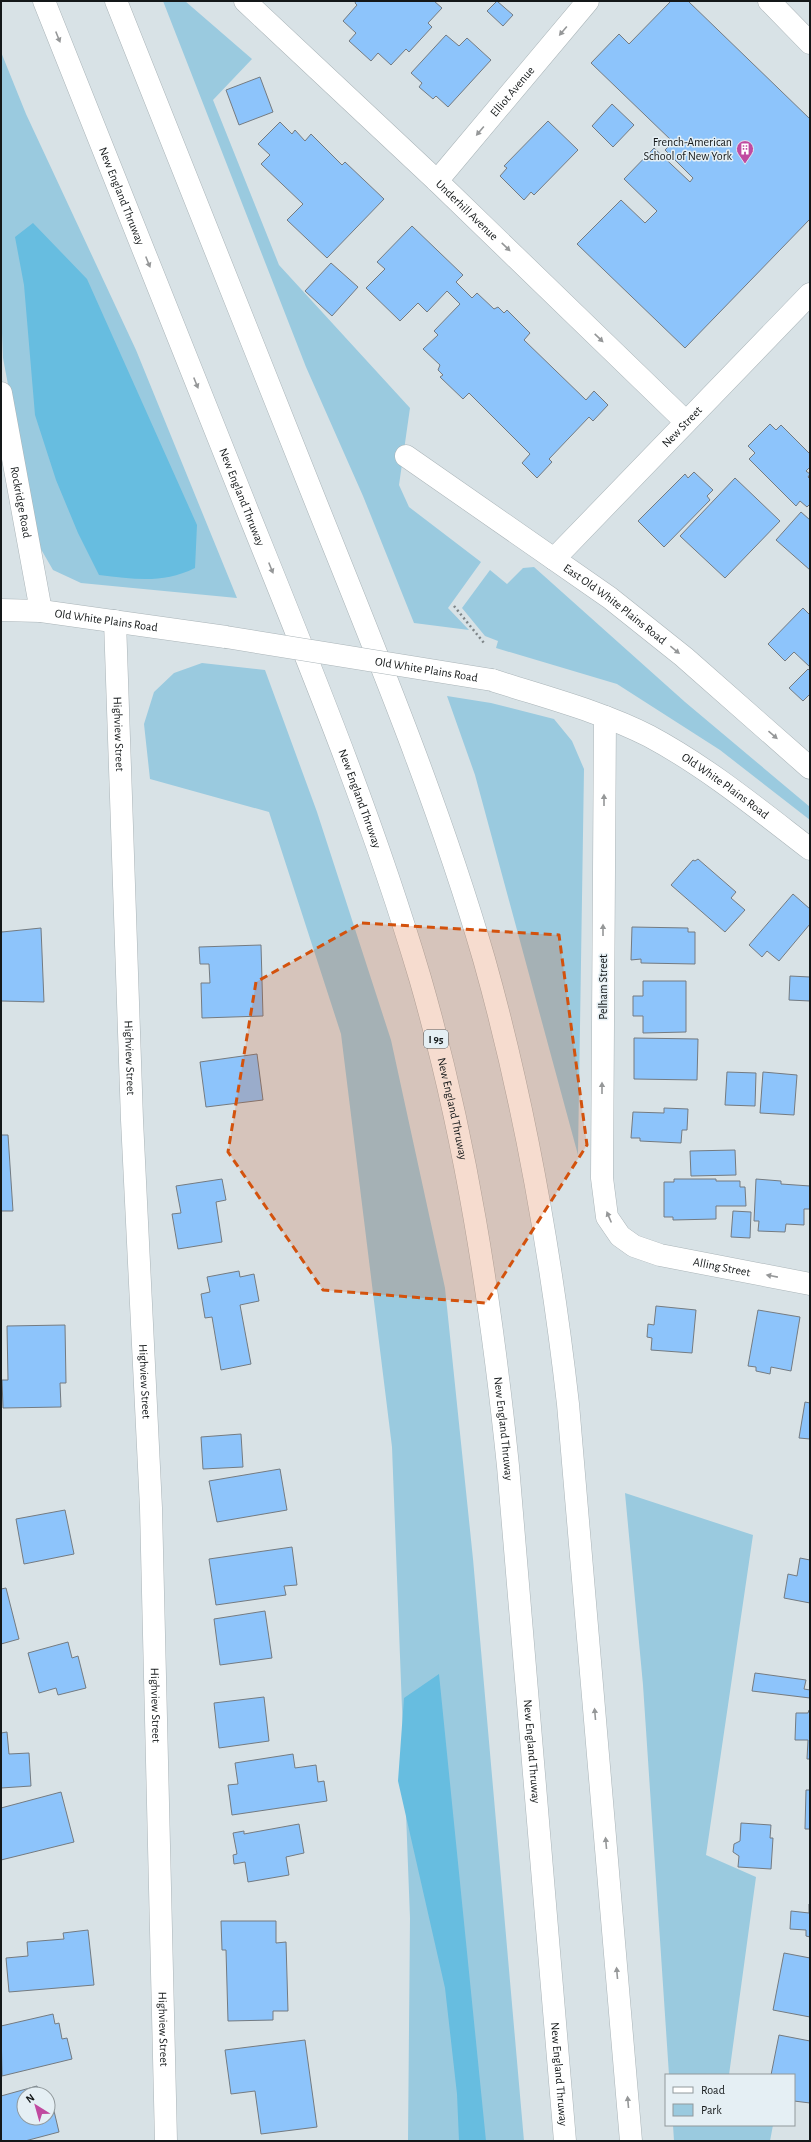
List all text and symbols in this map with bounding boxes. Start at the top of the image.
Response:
one-way arrow [558,26,567,36]
one-way arrow [55,32,61,43]
street label: Elliot Avenue [488,64,537,119]
one-way arrow [475,125,484,136]
place label: French-American School of New York [643,136,733,162]
building icon: French-American School of New York [735,139,755,164]
street label: New England Thruway [97,145,147,247]
street label: Underhill Avenue [434,178,500,243]
one-way arrow [501,243,511,252]
one-way arrow [145,256,151,268]
one-way arrow [594,333,604,343]
one-way arrow [194,377,200,389]
street label: New Street [659,404,704,449]
street label: New England Thruway [217,446,267,548]
street label: Rockridge Road [9,465,33,539]
street label: East Old White Plains Road [561,562,669,646]
one-way arrow [268,563,274,575]
street label: Old White Plains Road [54,607,159,633]
one-way arrow [670,645,681,654]
street label: Old White Plains Road [374,655,479,684]
street label: Highview Street [112,696,126,772]
one-way arrow [768,731,778,740]
street label: New England Thruway [336,748,383,850]
street label: Old White Plains Road [680,751,771,821]
one-way arrow [601,793,607,806]
one-way arrow [600,923,606,936]
street label: Pelham Street [597,954,609,1020]
street label: Highview Street [123,1020,137,1096]
road number: I 95 [424,1030,448,1048]
street label: New England Thruway [435,1056,470,1161]
one-way arrow [599,1081,605,1094]
one-way arrow [606,1212,612,1223]
street label: Alling Street [692,1256,752,1278]
one-way arrow [766,1273,778,1279]
street label: Highview Street [137,1344,153,1419]
street label: New England Thruway [492,1376,515,1481]
street label: Highview Street [149,1668,163,1743]
street label: New England Thruway [522,1699,542,1804]
one-way arrow [592,1707,598,1720]
one-way arrow [602,1837,609,1849]
one-way arrow [613,1967,620,1979]
street label: Highview Street [156,1992,170,2067]
street label: New England Thruway [549,2022,570,2127]
legend [665,2074,795,2126]
text: Road [701,2084,725,2096]
north arrow [16,2086,56,2126]
text: N [24,2092,37,2105]
one-way arrow [624,2096,631,2108]
text: Park [701,2104,722,2116]

